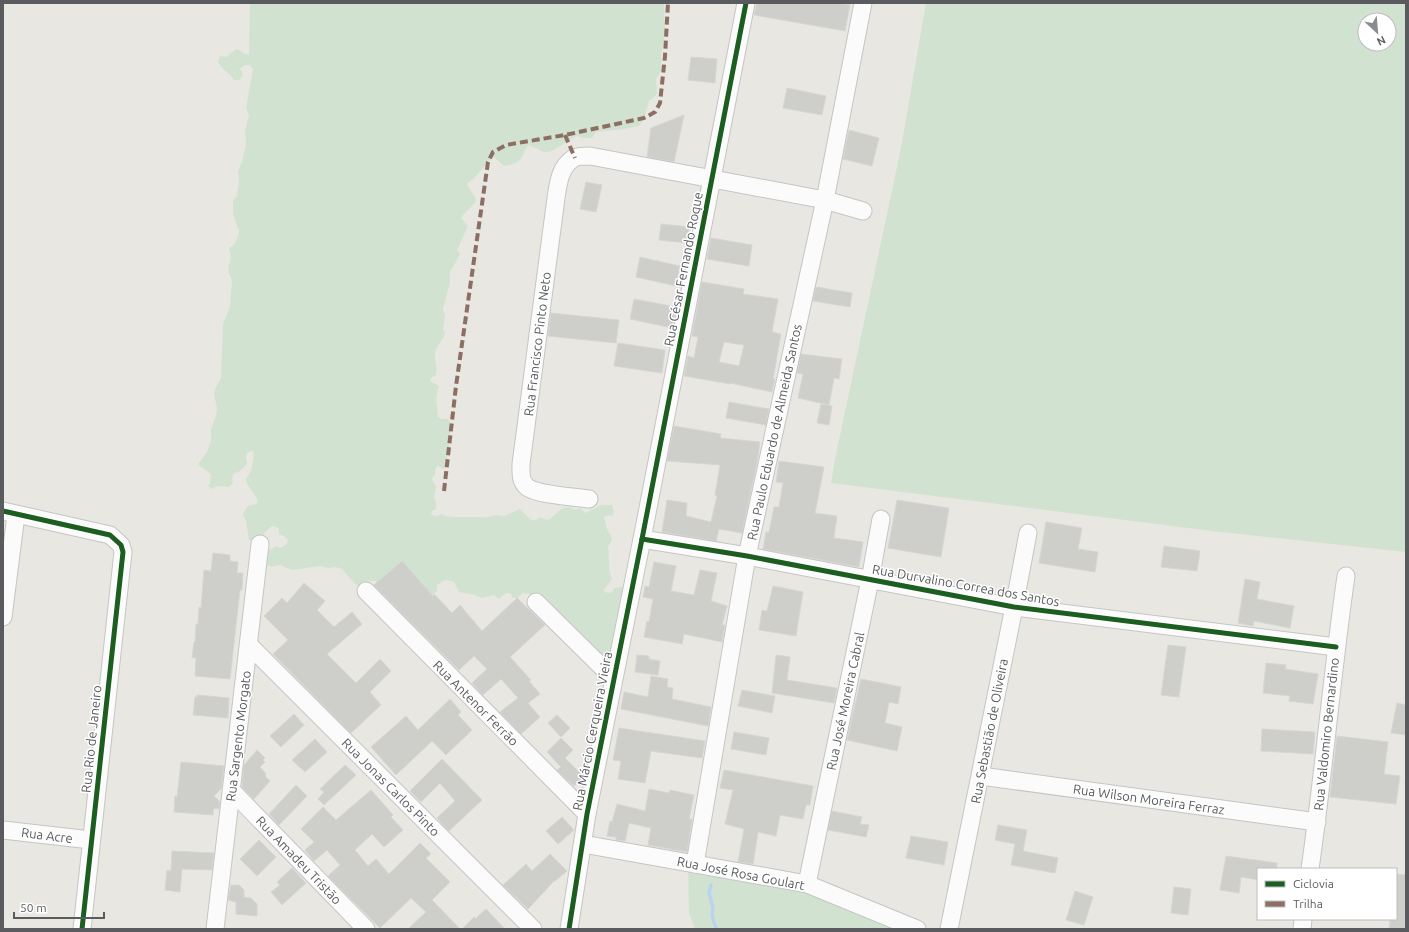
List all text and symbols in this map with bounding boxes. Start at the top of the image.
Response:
north arrow [1357,12,1397,52]
text: N [1375,34,1388,48]
street label: Rua César Fernando Roque [661,191,705,347]
street label: Rua Francisco Pinto Neto [521,271,553,417]
street label: Rua Paulo Eduardo de Almeida Santos [744,322,804,541]
street label: Rua Durvalino Correa dos Santos [871,562,1061,608]
street label: Rua José Moreira Cabral [823,630,867,771]
street label: Rua Márcio Cerqueira Vieira [570,650,614,812]
street label: Rua Sebastião de Oliveira [968,657,1010,805]
street label: Rua Valdomiro Bernardino [1311,657,1341,811]
street label: Rua Antenor Ferrão [431,658,521,748]
street label: Rua Sargento Morgato [223,670,253,802]
street label: Rua Rio de Janeiro [78,684,104,794]
street label: Rua Jonas Carlos Pinto [339,735,443,839]
street label: Rua Wilson Moreira Ferraz [1072,781,1226,817]
street label: Rua Amadeu Tristão [253,813,345,907]
street label: Rua Acre [20,825,74,845]
street label: Rua José Rosa Goulart [676,854,806,892]
legend [1257,868,1397,920]
text: Ciclovia [1293,877,1334,890]
scale bar [14,894,104,920]
text: Trilha [1293,897,1323,910]
text: 50 m [20,901,47,914]

